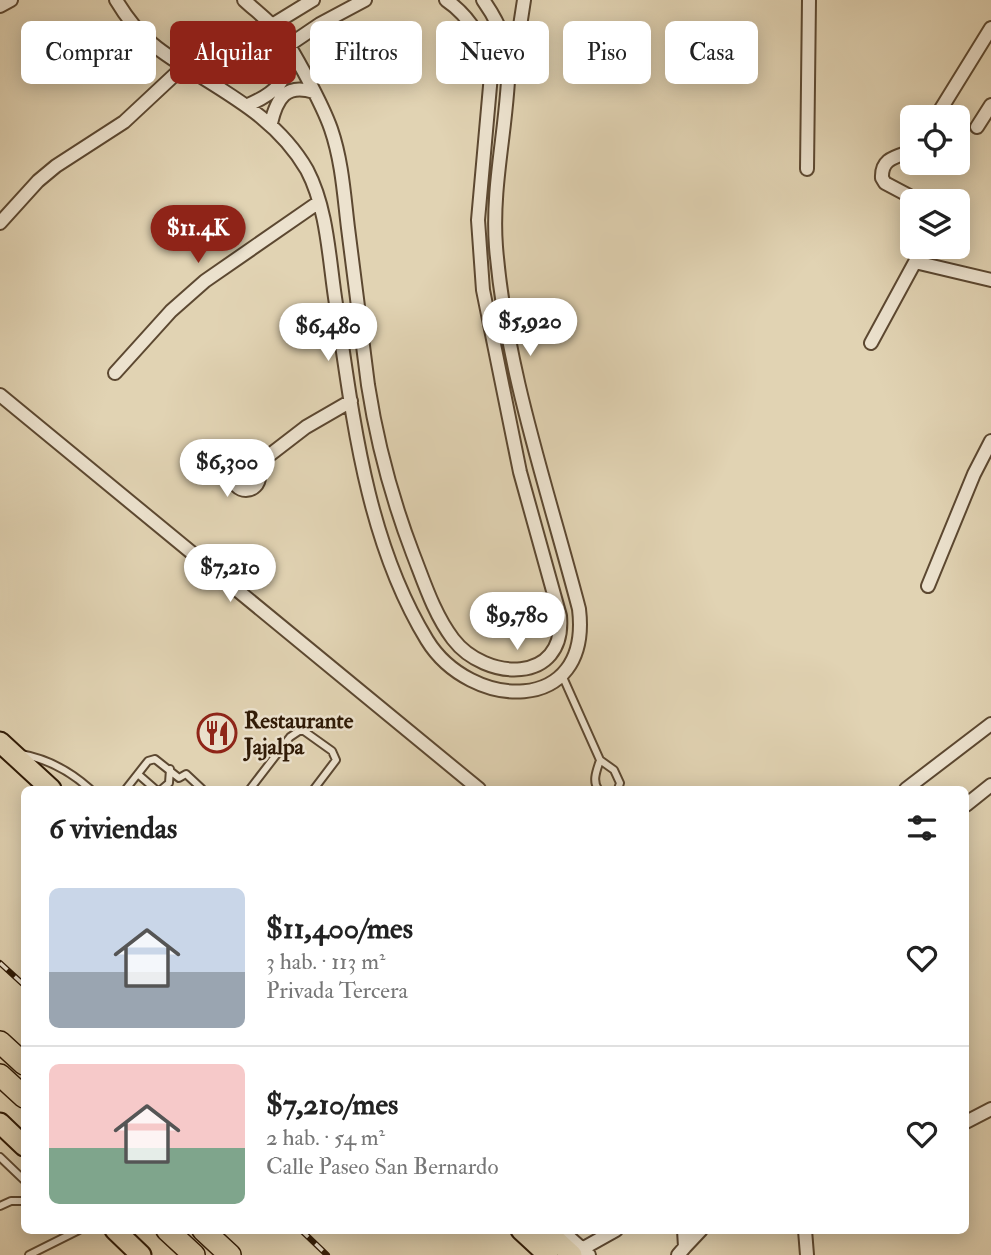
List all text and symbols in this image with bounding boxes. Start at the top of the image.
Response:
chip: Comprar [21,21,156,84]
chip: Alquilar [170,21,296,84]
chip: Filtros [310,21,422,84]
chip: Nuevo [436,21,549,84]
chip: Piso [563,21,651,84]
chip: Casa [665,21,758,84]
map controls [900,105,970,259]
button: locate [900,105,970,175]
button: layers [900,189,970,259]
pin: $11.4K [141,205,255,265]
text: $11.4K [167,213,229,242]
pin: $5,920 [473,298,587,358]
pin: $6,480 [271,304,385,363]
text: $5,920 [498,306,562,335]
text: $6,480 [295,311,361,340]
pin: $6,300 [170,440,284,499]
text: $6,300 [196,447,258,476]
pin: $7,210 [173,544,287,604]
text: $7,210 [200,552,260,581]
pin: $9,780 [460,592,574,652]
text: $9,780 [486,600,548,629]
place label: Restaurante Jajalpa [243,706,354,762]
restaurant icon: Restaurante Jajalpa [196,712,238,754]
icon: filters [903,809,941,847]
text: 6 viviendas [49,810,177,847]
text: $11,400/mes [266,910,413,947]
icon: home [105,916,189,1000]
icon: heart [903,939,941,977]
text: 3 hab. · 113 m² [266,947,386,976]
text: Privada Tercera [266,976,408,1005]
text: $7,210/mes [266,1086,398,1123]
icon: home [105,1092,189,1176]
icon: heart [903,1115,941,1153]
text: 2 hab. · 54 m² [266,1123,385,1152]
text: Calle Paseo San Bernardo [266,1152,498,1181]

